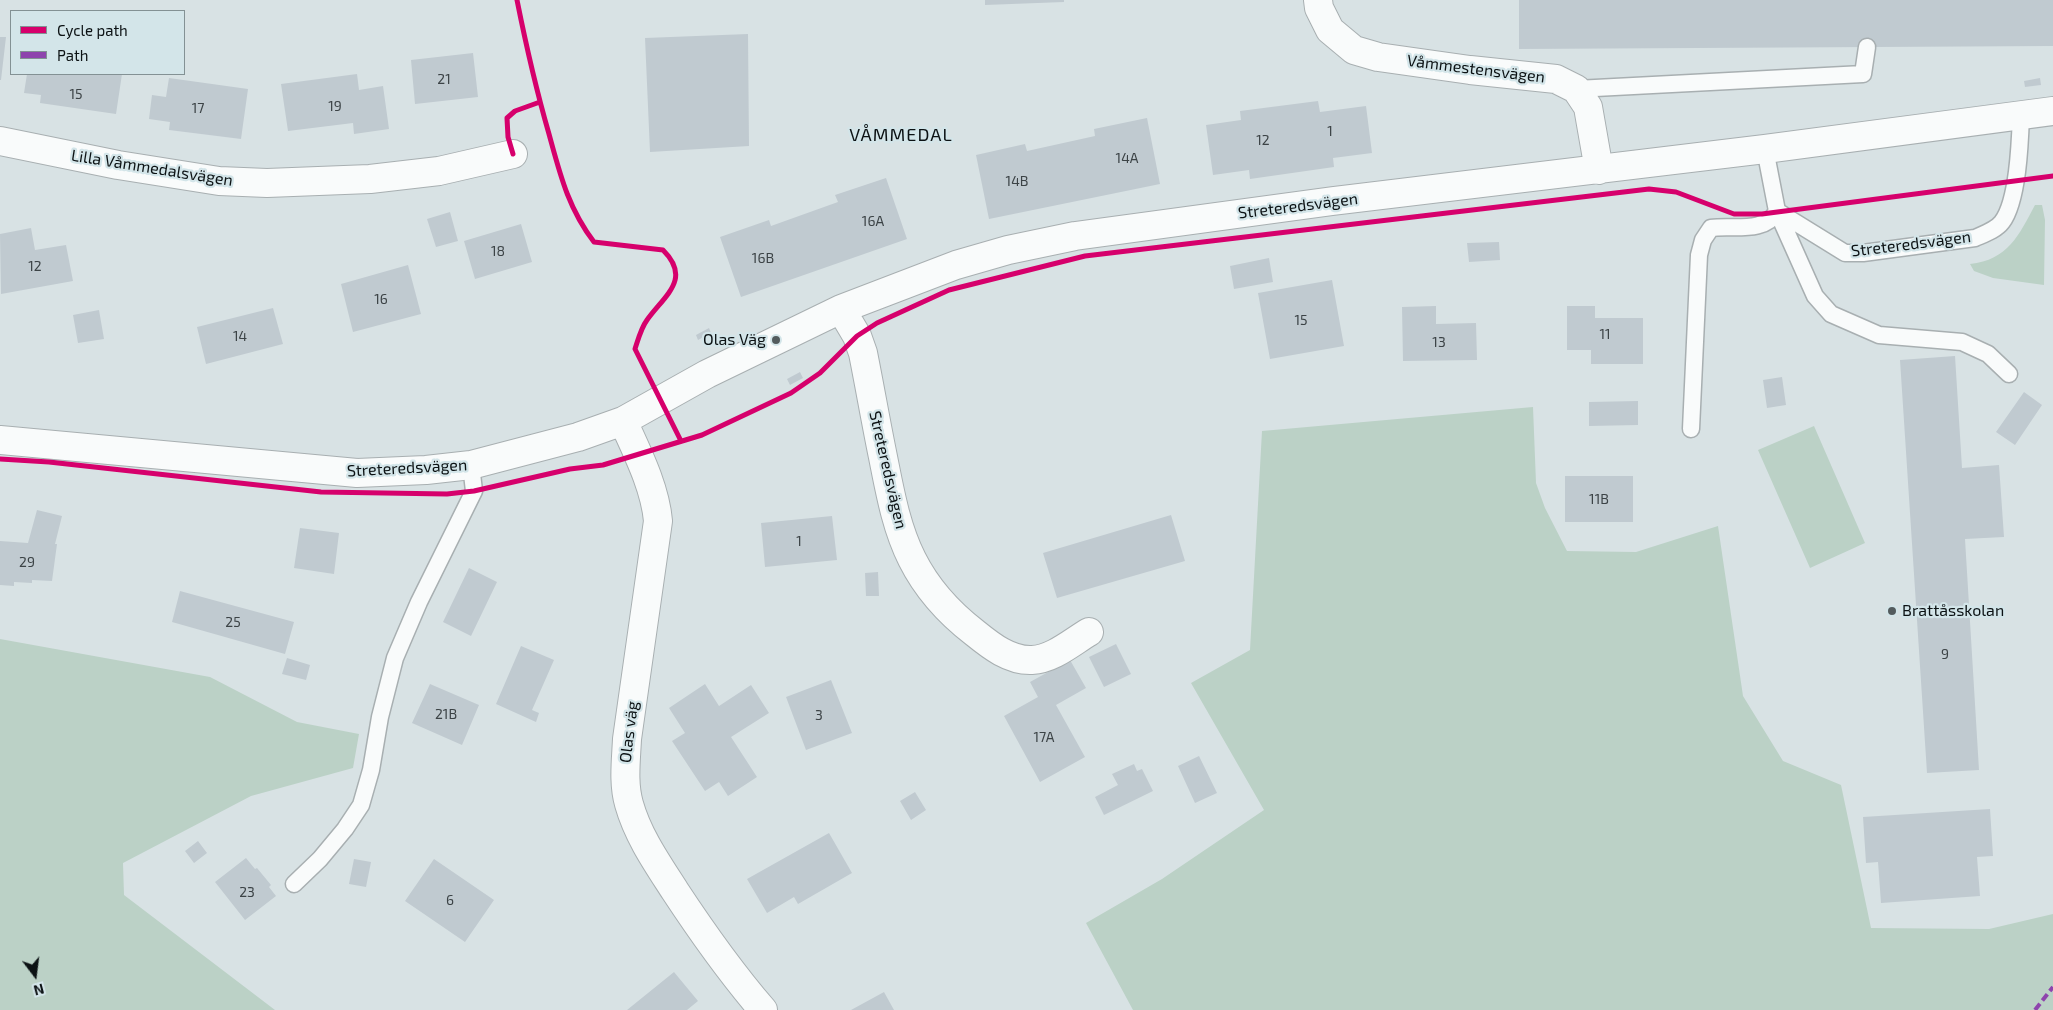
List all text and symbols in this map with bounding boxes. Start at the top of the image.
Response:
legend [10,10,185,75]
text: Cycle path [57,21,128,39]
text: Path [57,46,88,64]
street label: Våmmestensvägen [1406,51,1546,87]
house number: 21 [437,71,451,87]
house number: 15 [69,86,83,102]
house number: 19 [328,98,342,114]
house number: 17 [192,100,204,116]
house number: 1 [1327,123,1333,139]
district label: VÅMMEDAL [848,124,954,146]
house number: 12 [1256,132,1270,148]
street label: Lilla Våmmedalsvägen [70,146,234,190]
house number: 14A [1116,150,1138,166]
house number: 14B [1006,173,1028,189]
street label: Streteredsvägen [1237,189,1359,223]
house number: 16A [862,213,884,229]
street label: Streteredsvägen [1850,227,1972,261]
house number: 18 [491,243,505,259]
house number: 16B [752,250,774,266]
house number: 12 [28,258,42,274]
house number: 16 [374,291,388,307]
house number: 15 [1294,312,1308,328]
house number: 11 [1599,326,1611,342]
house number: 14 [233,328,247,344]
place label: Olas Väg [703,330,766,350]
marker: Olas Väg [770,334,782,346]
house number: 13 [1432,334,1446,350]
street label: Streteredsvägen [865,409,911,531]
street label: Streteredsvägen [346,455,468,481]
house number: 11B [1589,491,1609,507]
house number: 1 [796,533,802,549]
house number: 29 [19,554,35,570]
place label: Brattåsskolan [1902,601,2004,621]
marker: Brattåsskolan [1886,605,1898,617]
house number: 25 [225,614,241,630]
house number: 9 [1941,646,1949,662]
street label: Olas väg [616,700,642,764]
house number: 21B [435,706,457,722]
house number: 3 [815,707,823,723]
house number: 17A [1034,729,1054,745]
house number: 23 [239,884,255,900]
house number: 6 [446,892,454,908]
north arrow [10,950,60,1000]
text: N [32,980,46,999]

